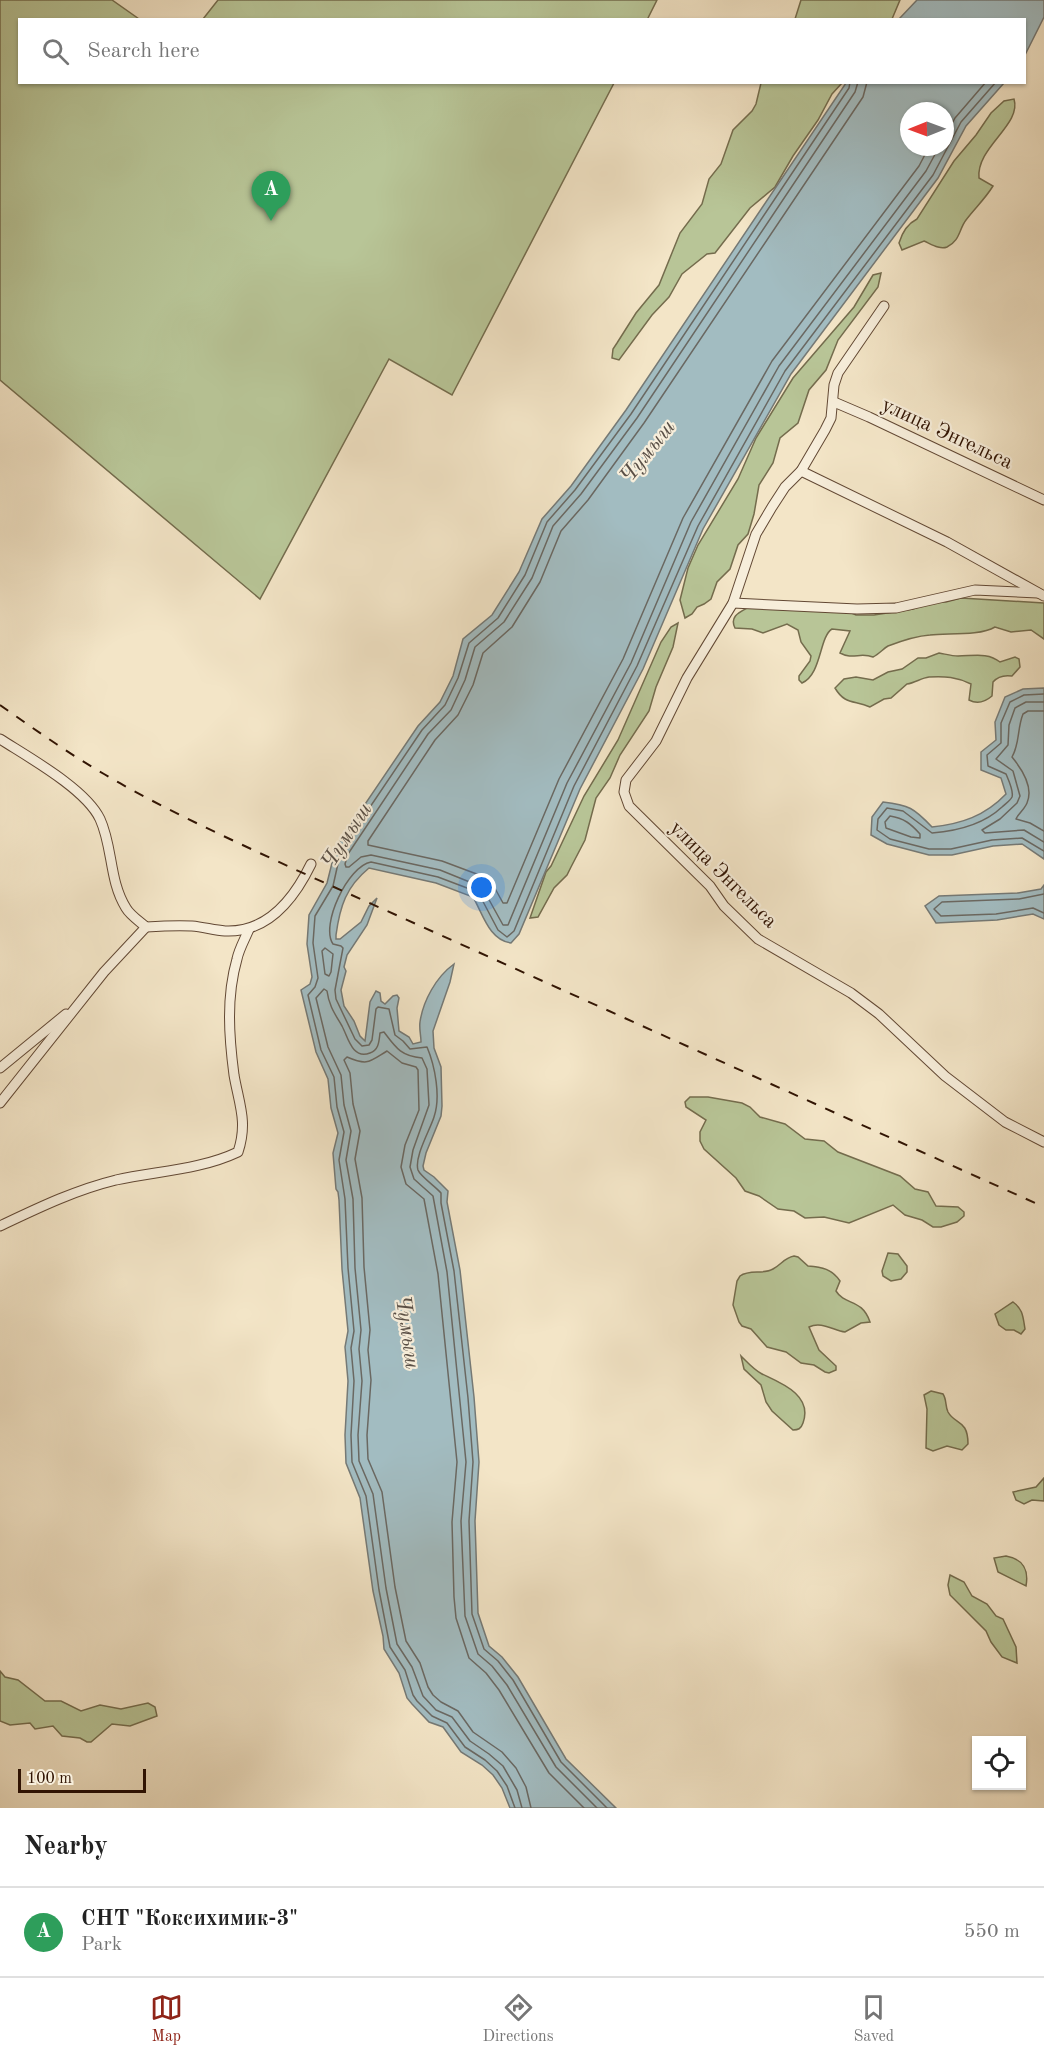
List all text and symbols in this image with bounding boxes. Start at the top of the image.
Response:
search box [18,18,1026,84]
icon: search [39,35,72,68]
text: Search here [87,40,200,62]
north arrow [900,102,954,156]
pin: A [252,172,290,221]
street label: улица Энгельса [878,394,1016,474]
water label: Чумыш [616,416,680,488]
water label: Чумыш [317,799,377,873]
street label: улица Энгельса [665,817,781,933]
your location [467,873,496,902]
water label: Чумыш [391,1294,423,1371]
map controls [972,1736,1026,1790]
button: locate [972,1736,1026,1790]
scale bar [18,1766,146,1794]
text: 100 m [27,1771,72,1787]
text: Nearby [24,1834,108,1860]
text: СНТ "Коксихимик-3" [81,1908,298,1930]
text: A [36,1922,51,1942]
text: 550 m [964,1922,1020,1942]
text: Park [81,1935,122,1955]
tab: Map [150,1991,183,2047]
tab: Directions [483,1991,554,2047]
tab: Saved [853,1991,894,2047]

